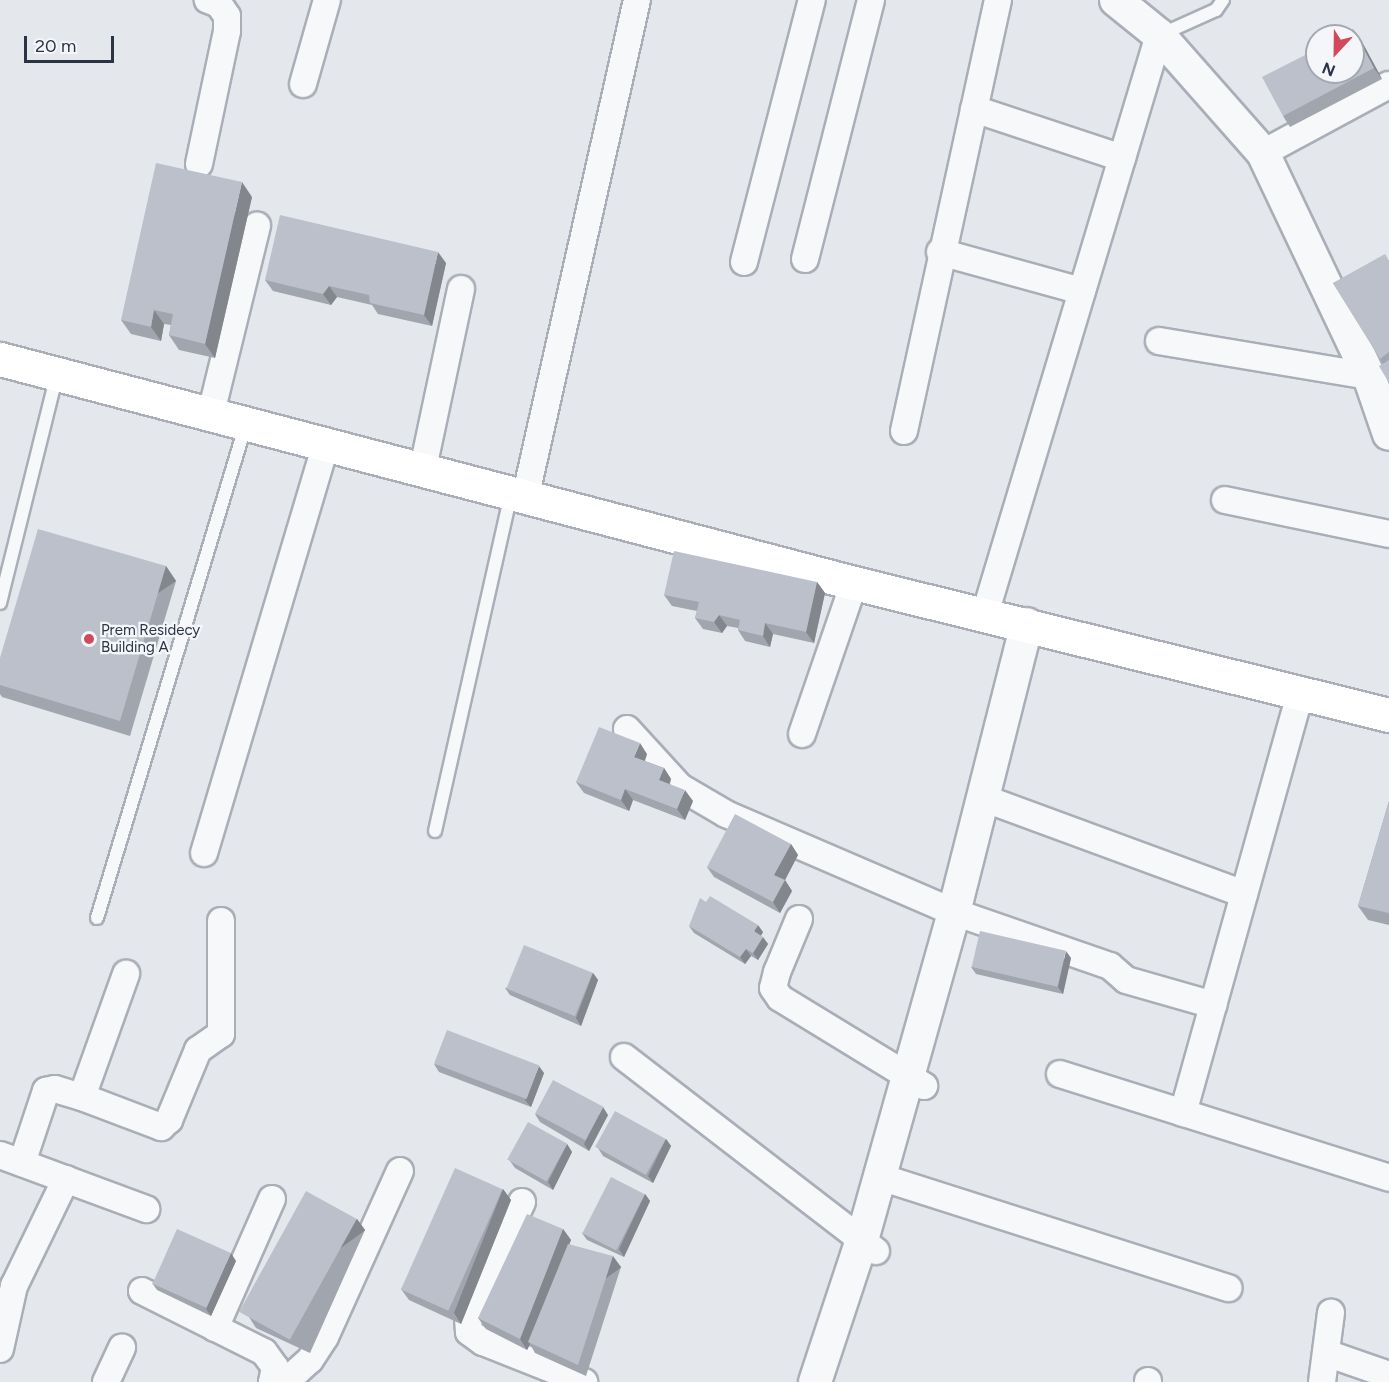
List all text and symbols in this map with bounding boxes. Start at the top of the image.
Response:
scale bar [27,24,117,62]
north arrow [1305,24,1365,84]
text: 20 m [35,35,76,57]
text: N [1320,58,1338,80]
place label: Prem Residecy Building A [101,621,200,656]
marker: Prem Residecy Building A [82,632,96,646]

